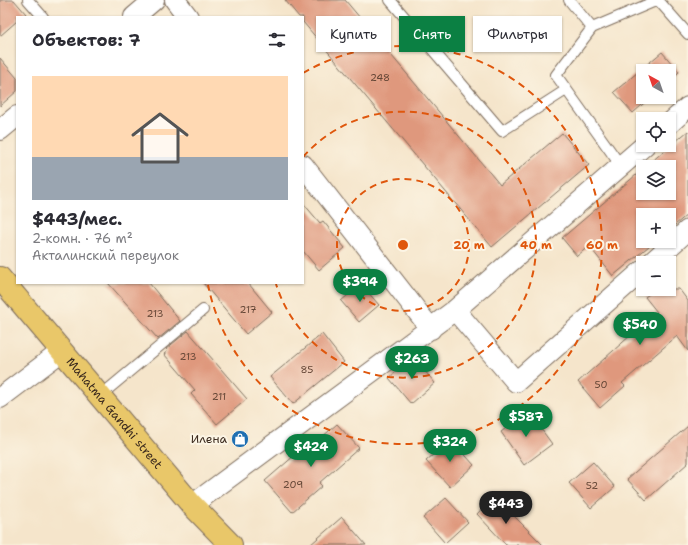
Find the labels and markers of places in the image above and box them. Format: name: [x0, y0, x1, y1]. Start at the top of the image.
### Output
centre of rings: [396, 238, 410, 252]
pin: $394: [336, 269, 384, 303]
pin: $540: [616, 312, 664, 346]
pin: $263: [388, 346, 436, 380]
pin: $587: [502, 404, 550, 438]
shop icon: Илена: [230, 429, 250, 449]
pin: $324: [426, 429, 474, 463]
place label: Илена: [191, 431, 228, 447]
pin: $424: [287, 434, 335, 468]
pin: $443: [482, 491, 530, 525]

